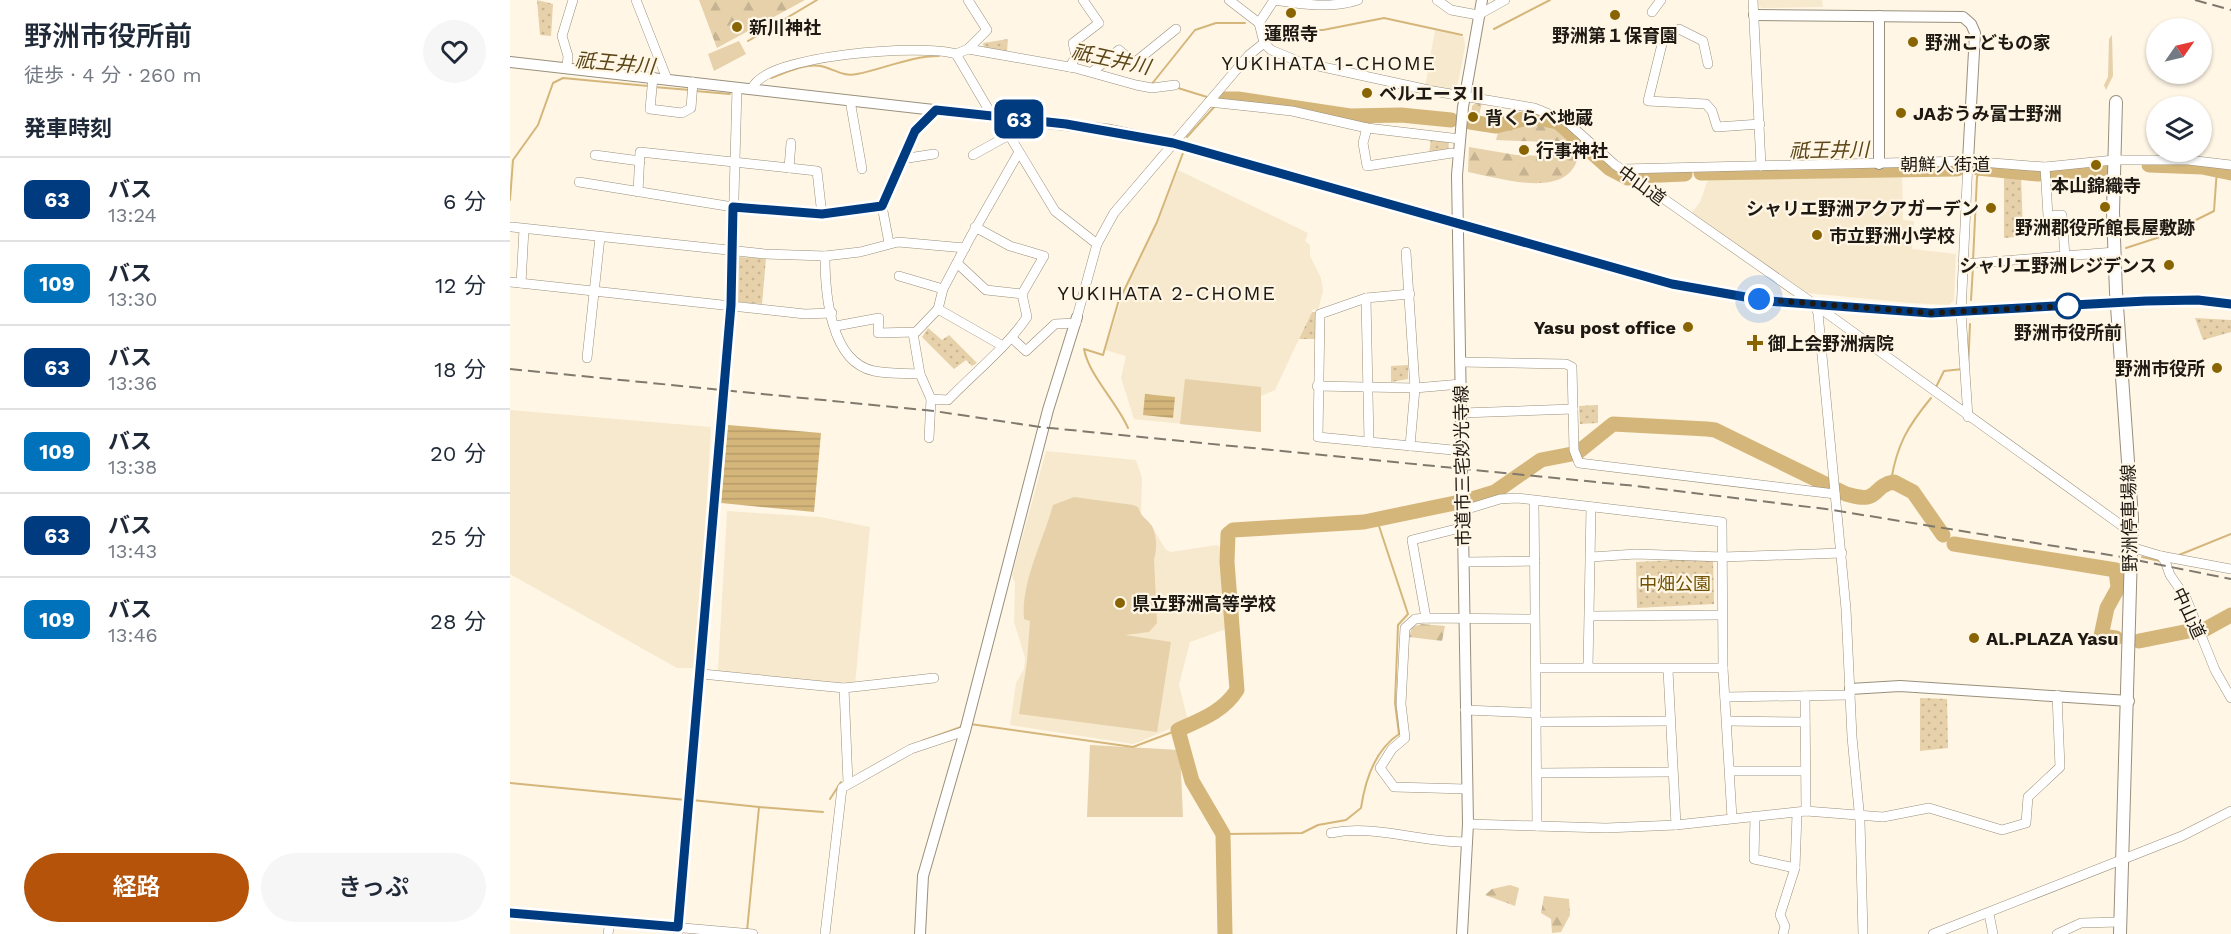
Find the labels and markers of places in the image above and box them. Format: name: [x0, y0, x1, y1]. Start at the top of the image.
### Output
marker: 蓮照寺: [1284, 6, 1298, 20]
marker: 野洲第１保育園: [1608, 8, 1622, 22]
place label: 新川神社: [749, 17, 821, 38]
marker: 新川神社: [730, 20, 744, 34]
place label: 蓮照寺: [1264, 23, 1318, 44]
place label: 野洲第１保育園: [1552, 25, 1678, 46]
place label: 野洲こどもの家: [1925, 32, 2051, 53]
marker: 野洲こどもの家: [1906, 35, 1920, 49]
place label: ベルエーヌⅡ: [1379, 83, 1487, 104]
marker: ベルエーヌⅡ: [1360, 86, 1374, 100]
place label: JAおうみ富士野洲: [1913, 103, 2062, 124]
marker: JAおうみ富士野洲: [1894, 106, 1908, 120]
place label: 背くらべ地蔵: [1485, 107, 1593, 128]
marker: 背くらべ地蔵: [1466, 110, 1480, 124]
place label: 行事神社: [1536, 140, 1608, 161]
marker: 行事神社: [1517, 143, 1531, 157]
marker: 本山錦織寺: [2089, 158, 2103, 172]
place label: 本山錦織寺: [2051, 175, 2141, 196]
place label: シャリエ野洲アクアガーデン: [1746, 198, 1979, 219]
marker: 野洲郡役所館長屋敷跡: [2098, 200, 2112, 214]
marker: シャリエ野洲アクアガーデン: [1984, 201, 1998, 215]
place label: 野洲郡役所館長屋敷跡: [2015, 217, 2195, 238]
place label: 市立野洲小学校: [1829, 225, 1955, 246]
marker: 市立野洲小学校: [1810, 228, 1824, 242]
place label: シャリエ野洲レジデンス: [1959, 255, 2157, 276]
marker: シャリエ野洲レジデンス: [2162, 258, 2176, 272]
marker: 野洲市役所前: [2055, 293, 2081, 319]
place label: Yasu post office: [1534, 317, 1676, 338]
marker: Yasu post office: [1681, 320, 1695, 334]
place label: 野洲市役所前: [2014, 322, 2122, 343]
place label: 御上会野洲病院: [1767, 333, 1894, 354]
marker: 御上会野洲病院: [1746, 334, 1764, 352]
place label: 野洲市役所: [2115, 358, 2205, 379]
marker: 野洲市役所: [2210, 361, 2224, 375]
place label: 県立野洲高等学校: [1132, 593, 1276, 614]
marker: 県立野洲高等学校: [1113, 596, 1127, 610]
place label: AL.PLAZA Yasu: [1986, 628, 2118, 649]
marker: AL.PLAZA Yasu: [1967, 631, 1981, 645]

